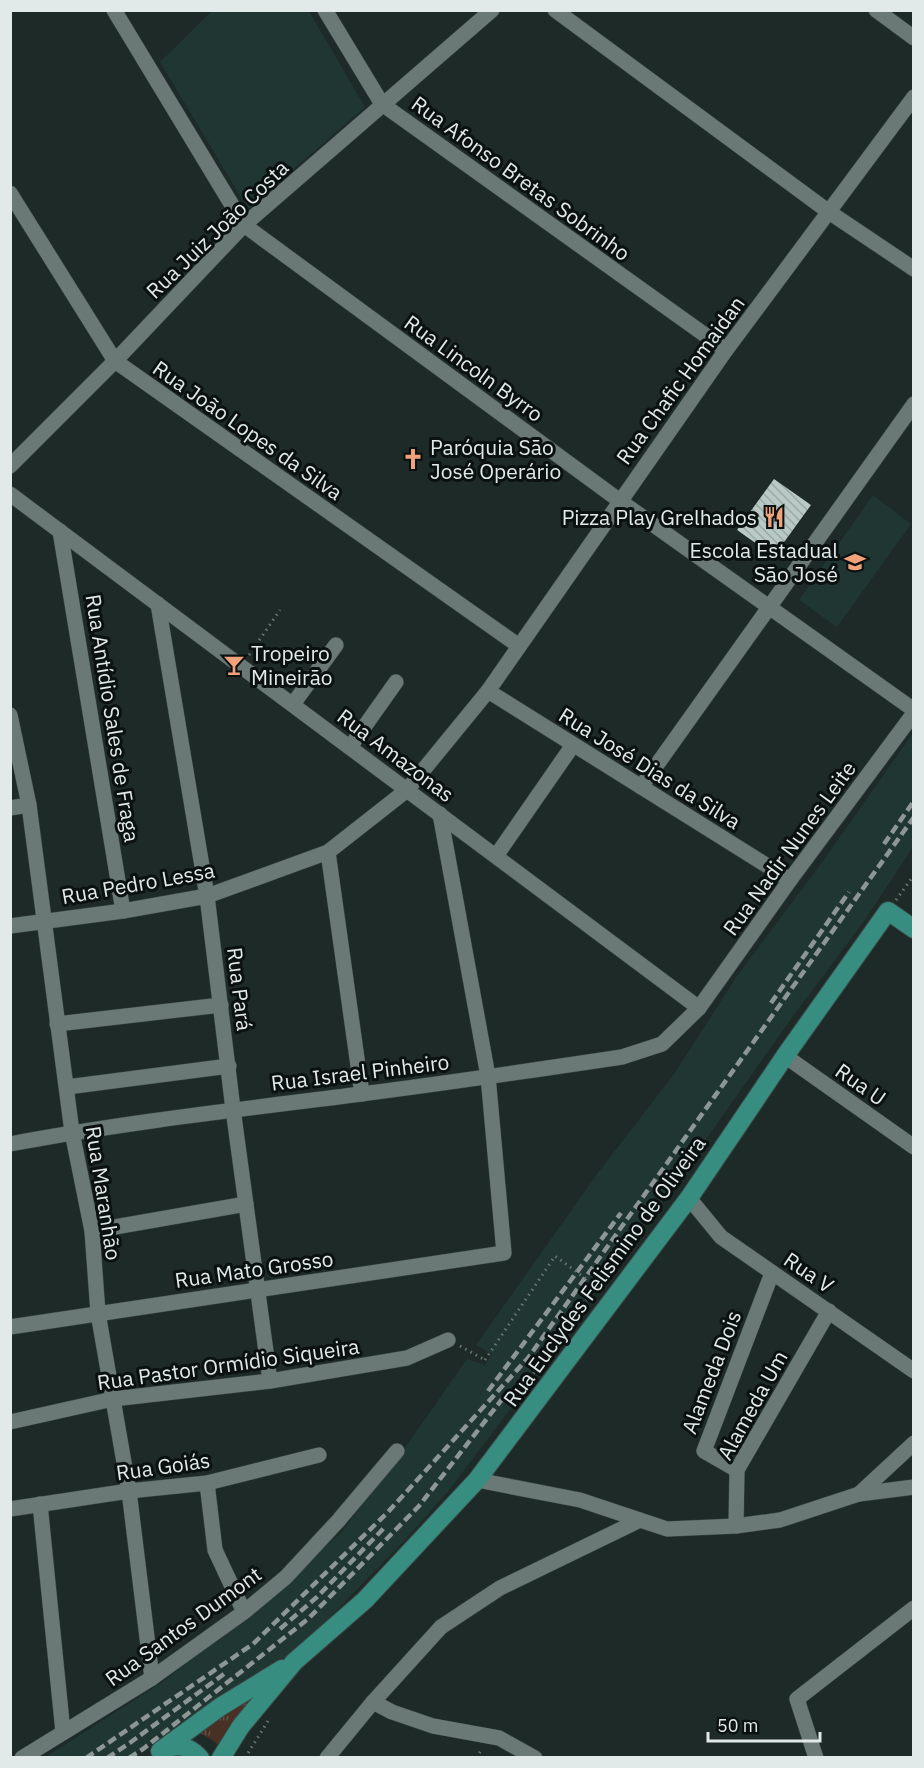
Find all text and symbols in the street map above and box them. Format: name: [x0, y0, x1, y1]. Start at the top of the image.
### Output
street label: Rua Afonso Bretas Sobrinho: [406, 89, 636, 267]
street label: Rua Juiz João Costa: [140, 154, 294, 304]
street label: Rua Chafic Homaidan: [609, 290, 751, 470]
street label: Rua Lincoln Byrro: [399, 308, 549, 428]
street label: Rua João Lopes da Silva: [148, 354, 348, 506]
place label: Paróquia São José Operário: [430, 433, 561, 485]
church icon: Paróquia São José Operário: [401, 447, 425, 471]
place label: Pizza Play Grelhados: [562, 503, 757, 531]
restaurant icon: Pizza Play Grelhados: [762, 505, 786, 529]
place label: Escola Estadual São José: [690, 536, 838, 588]
school or university icon: Escola Estadual São José: [843, 550, 867, 574]
street label: Rua Antídio Sales de Fraga: [80, 592, 146, 844]
place label: Tropeiro Mineirão: [251, 639, 333, 691]
bar icon: Tropeiro Mineirão: [222, 653, 246, 677]
street label: Rua José Dias da Silva: [554, 701, 746, 835]
street label: Rua Amazonas: [332, 702, 460, 808]
street label: Rua Nadir Nunes Leite: [716, 755, 862, 941]
street label: Rua Pedro Lessa: [59, 856, 217, 910]
street label: Rua Pará: [221, 946, 259, 1032]
street label: Rua Israel Pinheiro: [269, 1047, 451, 1097]
street label: Rua U: [830, 1057, 892, 1111]
street label: Rua Maranhão: [80, 1124, 128, 1262]
street label: Rua Euclydes Felismino de Oliveira: [496, 1130, 712, 1412]
street label: Rua Mato Grosso: [173, 1244, 335, 1294]
street label: Rua V: [779, 1245, 840, 1299]
street label: Alameda Dois: [675, 1306, 747, 1438]
street label: Rua Pastor Ormídio Siqueira: [95, 1332, 361, 1396]
street label: Alameda Um: [710, 1345, 794, 1465]
street label: Rua Goiás: [114, 1446, 212, 1486]
street label: Rua Santos Dumont: [99, 1560, 267, 1692]
scale bar: [708, 1705, 820, 1743]
text: 50 m: [717, 1714, 759, 1737]

